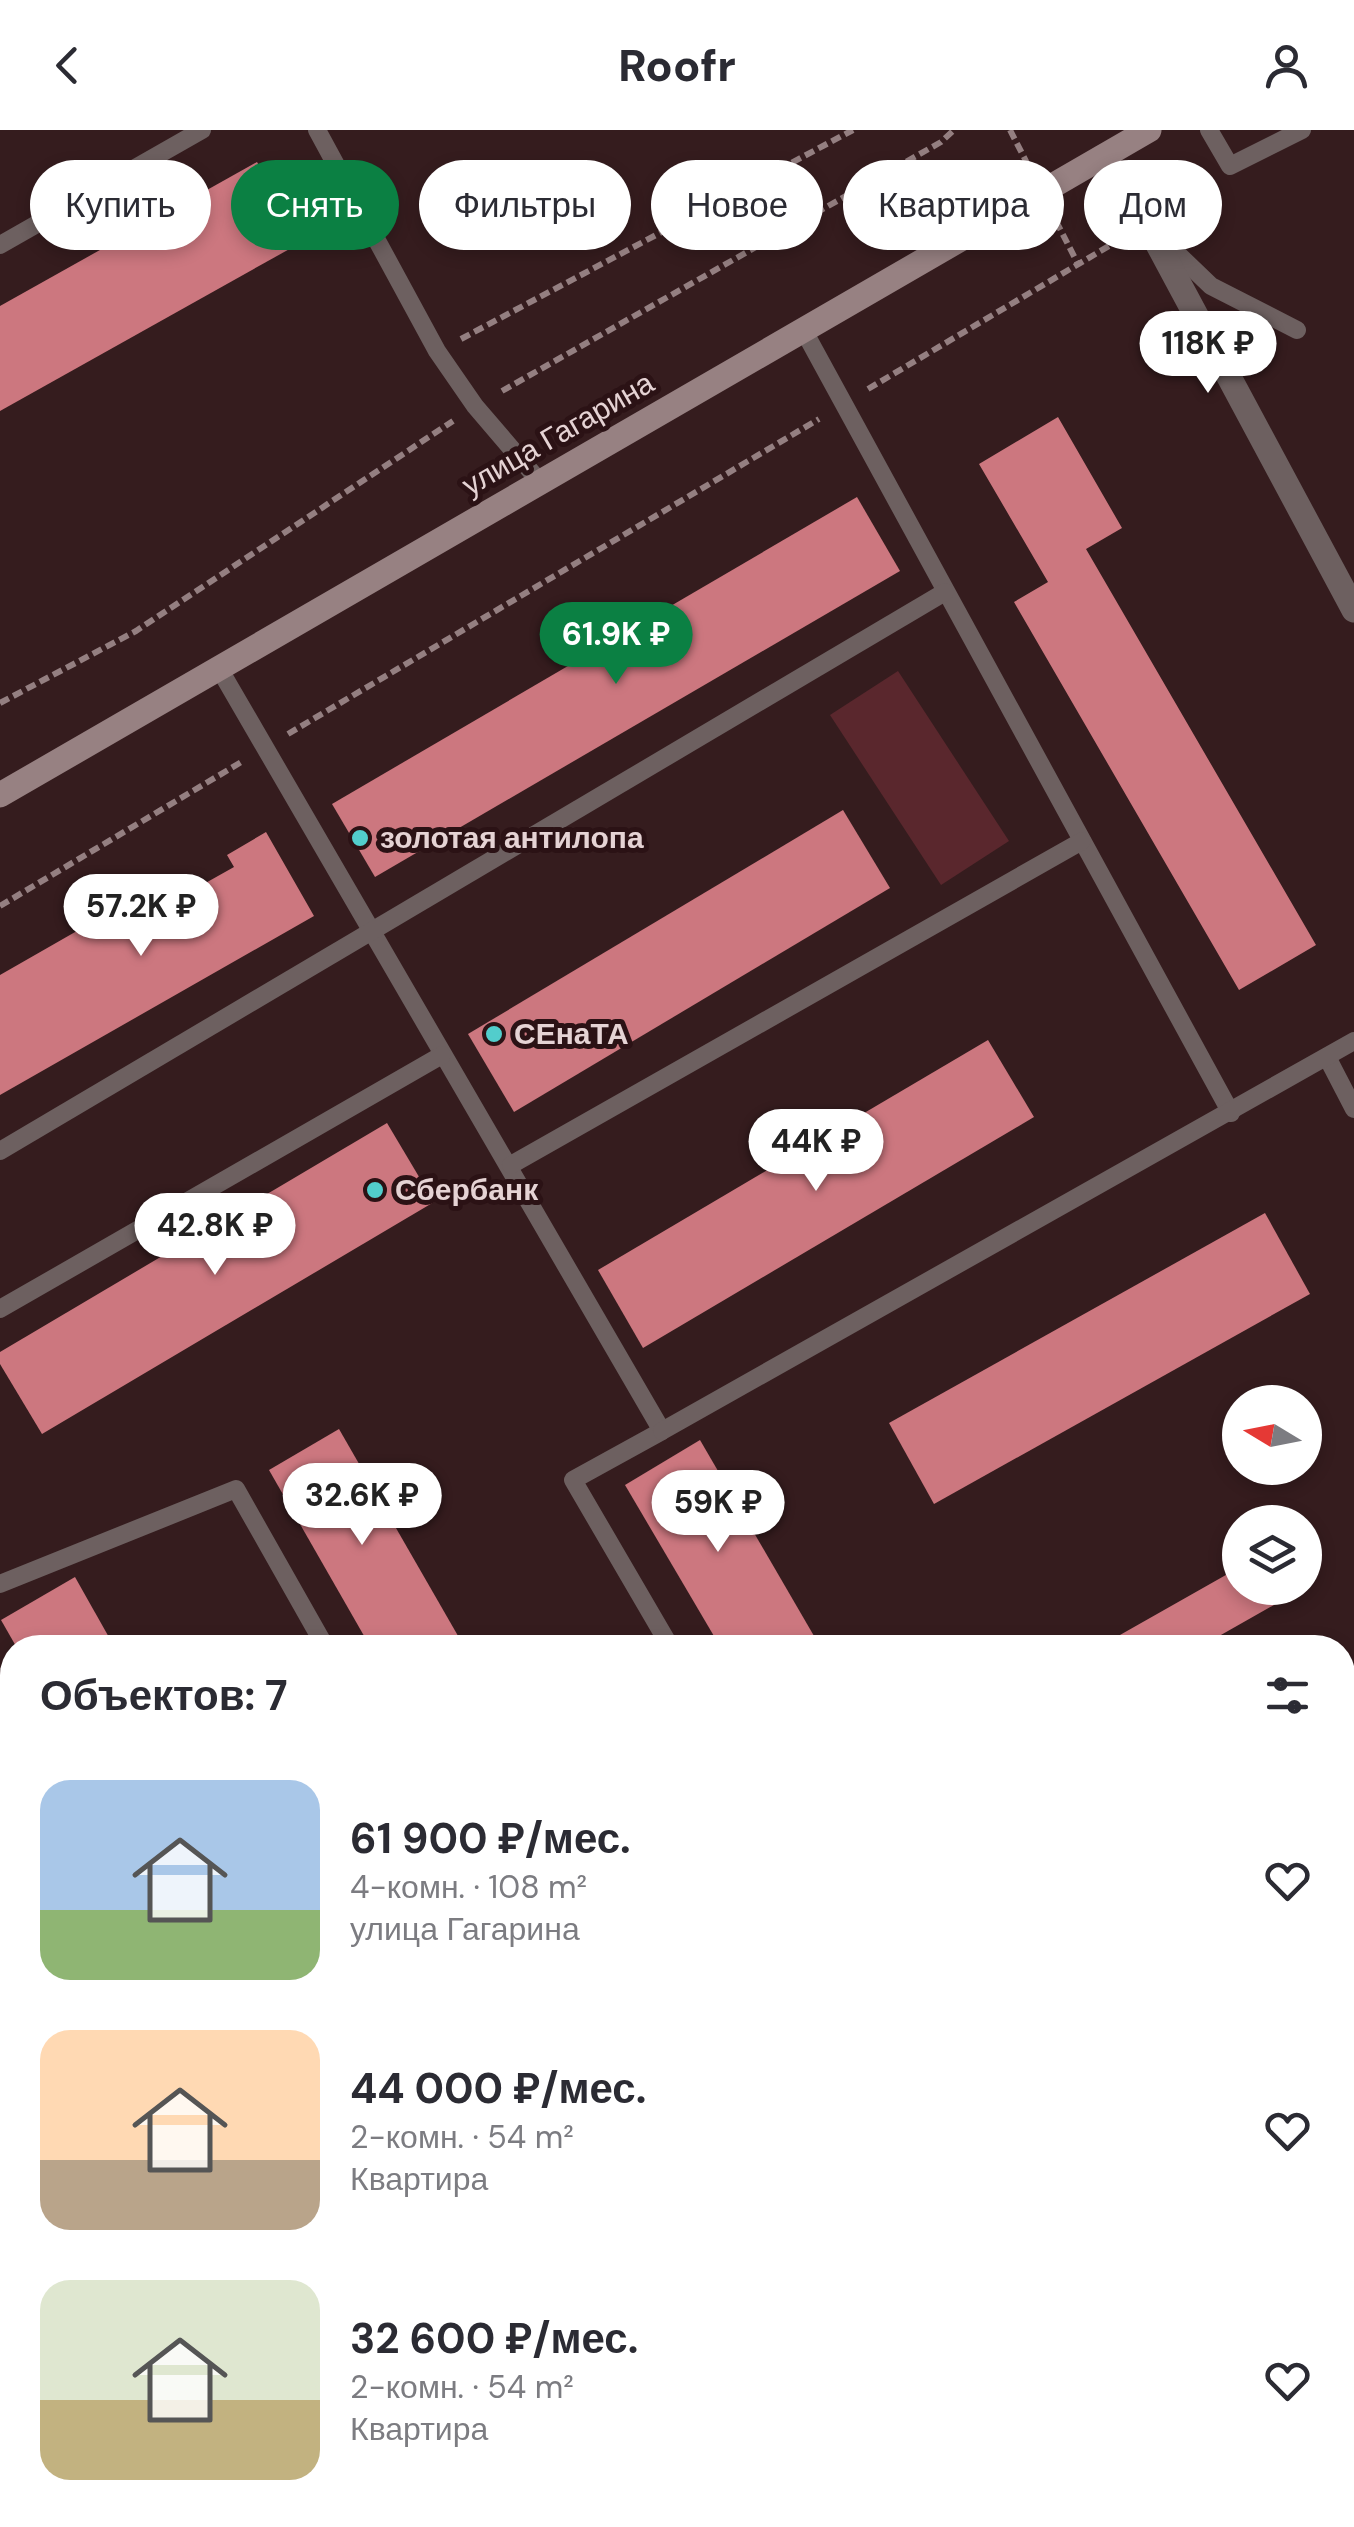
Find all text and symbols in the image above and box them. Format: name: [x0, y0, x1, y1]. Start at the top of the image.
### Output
text: Roofr: [618, 36, 736, 95]
icon: back: [40, 38, 95, 93]
icon: person: [1259, 38, 1314, 93]
chip: Купить: [30, 160, 211, 250]
chip: Снять: [231, 160, 399, 250]
chip: Фильтры: [419, 160, 631, 250]
chip: Новое: [651, 160, 823, 250]
chip: Квартира: [843, 160, 1064, 250]
chip: Дом: [1084, 160, 1222, 250]
pin: 118K ₽: [1127, 311, 1289, 396]
text: 118K ₽: [1162, 322, 1254, 364]
street label: улица Гагарина: [455, 363, 661, 504]
pin: 61.9K ₽: [524, 602, 708, 687]
text: 61.9K ₽: [562, 613, 670, 655]
place label: золотая антилопа: [380, 818, 644, 857]
marker: золотая антилопа: [349, 827, 371, 849]
pin: 57.2K ₽: [49, 874, 233, 959]
text: 57.2K ₽: [86, 885, 196, 927]
place label: СЕнаТА: [514, 1014, 629, 1053]
marker: СЕнаТА: [483, 1023, 505, 1045]
pin: 44K ₽: [746, 1109, 886, 1194]
text: 44K ₽: [771, 1120, 861, 1162]
place label: Сбербанк: [395, 1170, 539, 1209]
marker: Сбербанк: [364, 1179, 386, 1201]
pin: 42.8K ₽: [123, 1193, 307, 1278]
text: 42.8K ₽: [157, 1204, 273, 1246]
north arrow: [1222, 1385, 1322, 1485]
map controls: [1222, 1385, 1322, 1605]
pin: 32.6K ₽: [270, 1463, 454, 1548]
pin: 59K ₽: [648, 1470, 788, 1555]
text: 32.6K ₽: [305, 1474, 419, 1516]
text: 59K ₽: [674, 1481, 762, 1523]
button: layers: [1222, 1505, 1322, 1605]
text: Объектов: 7: [40, 1668, 288, 1723]
icon: filters: [1260, 1668, 1315, 1723]
text: 61 900 ₽/мес.: [350, 1811, 631, 1866]
icon: home: [120, 1820, 240, 1940]
icon: heart: [1260, 1853, 1315, 1908]
text: 4-комн. · 108 m²: [350, 1866, 587, 1908]
text: улица Гагарина: [350, 1908, 580, 1950]
text: 44 000 ₽/мес.: [350, 2061, 646, 2116]
icon: home: [120, 2070, 240, 2190]
icon: heart: [1260, 2103, 1315, 2158]
text: 2-комн. · 54 m²: [350, 2116, 574, 2158]
text: Квартира: [350, 2158, 488, 2200]
text: 32 600 ₽/мес.: [350, 2311, 638, 2366]
icon: home: [120, 2320, 240, 2440]
icon: heart: [1260, 2353, 1315, 2408]
text: 2-комн. · 54 m²: [350, 2366, 574, 2408]
text: Квартира: [350, 2408, 488, 2450]

